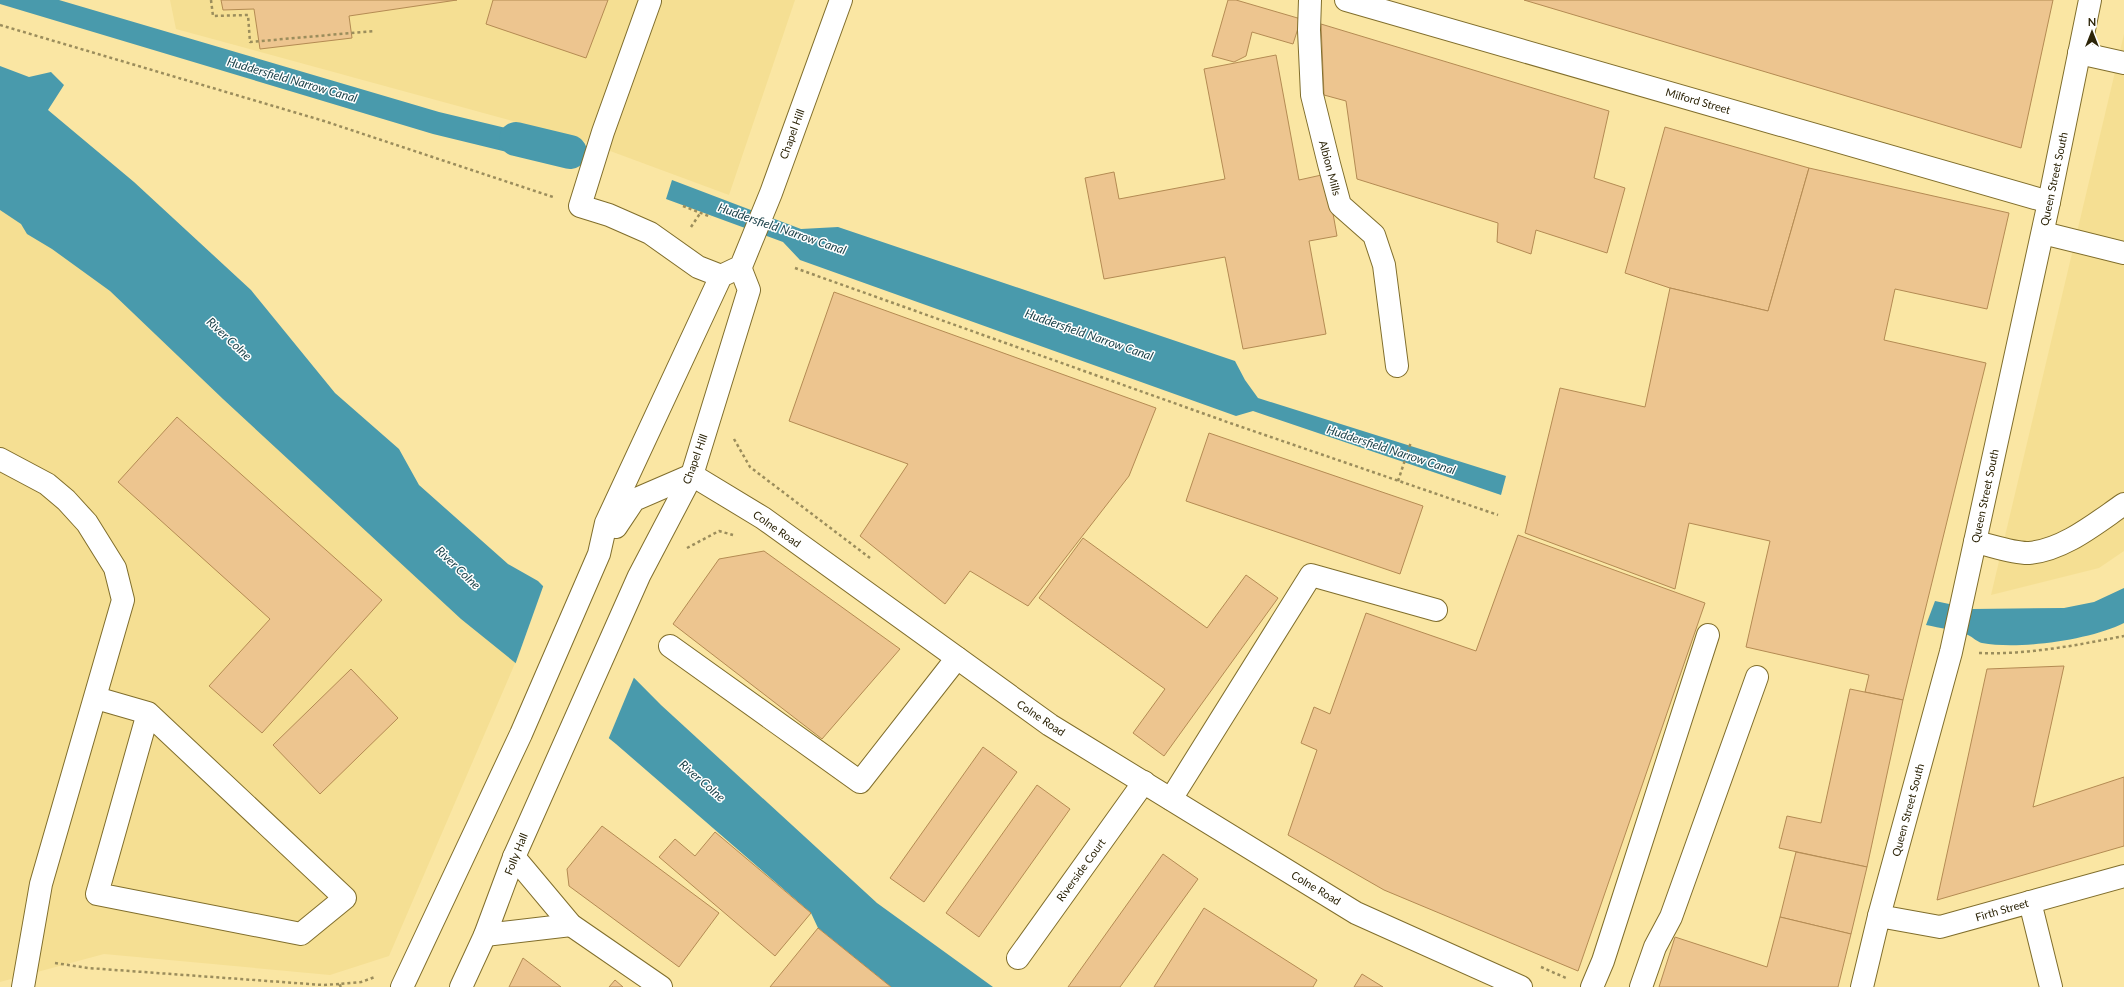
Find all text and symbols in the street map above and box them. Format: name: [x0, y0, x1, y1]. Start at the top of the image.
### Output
north arrow: [2072, 12, 2112, 52]
text: N: [2088, 15, 2096, 28]
water label: Huddersfield Narrow Canal: [225, 54, 359, 105]
street label: Milford Street: [1664, 85, 1732, 116]
street label: Chapel Hill: [776, 107, 807, 161]
street label: Queen Street South: [2037, 131, 2070, 227]
street label: Albion Mills: [1317, 139, 1344, 197]
water label: Huddersfield Narrow Canal: [716, 200, 849, 258]
water label: Huddersfield Narrow Canal: [1023, 306, 1156, 364]
water label: River Colne: [204, 314, 255, 363]
water label: Huddersfield Narrow Canal: [1325, 422, 1458, 478]
street label: Chapel Hill: [679, 432, 710, 486]
street label: Queen Street South: [1968, 448, 2001, 544]
street label: Colne Road: [751, 507, 804, 550]
water label: River Colne: [433, 543, 484, 593]
street label: Colne Road: [1015, 697, 1068, 738]
water label: River Colne: [676, 757, 729, 805]
street label: Queen Street South: [1889, 762, 1926, 858]
street label: Folly Hall: [501, 831, 530, 877]
street label: Riverside Court: [1053, 836, 1108, 904]
street label: Colne Road: [1289, 868, 1343, 907]
street label: Firth Street: [1974, 896, 2030, 923]

